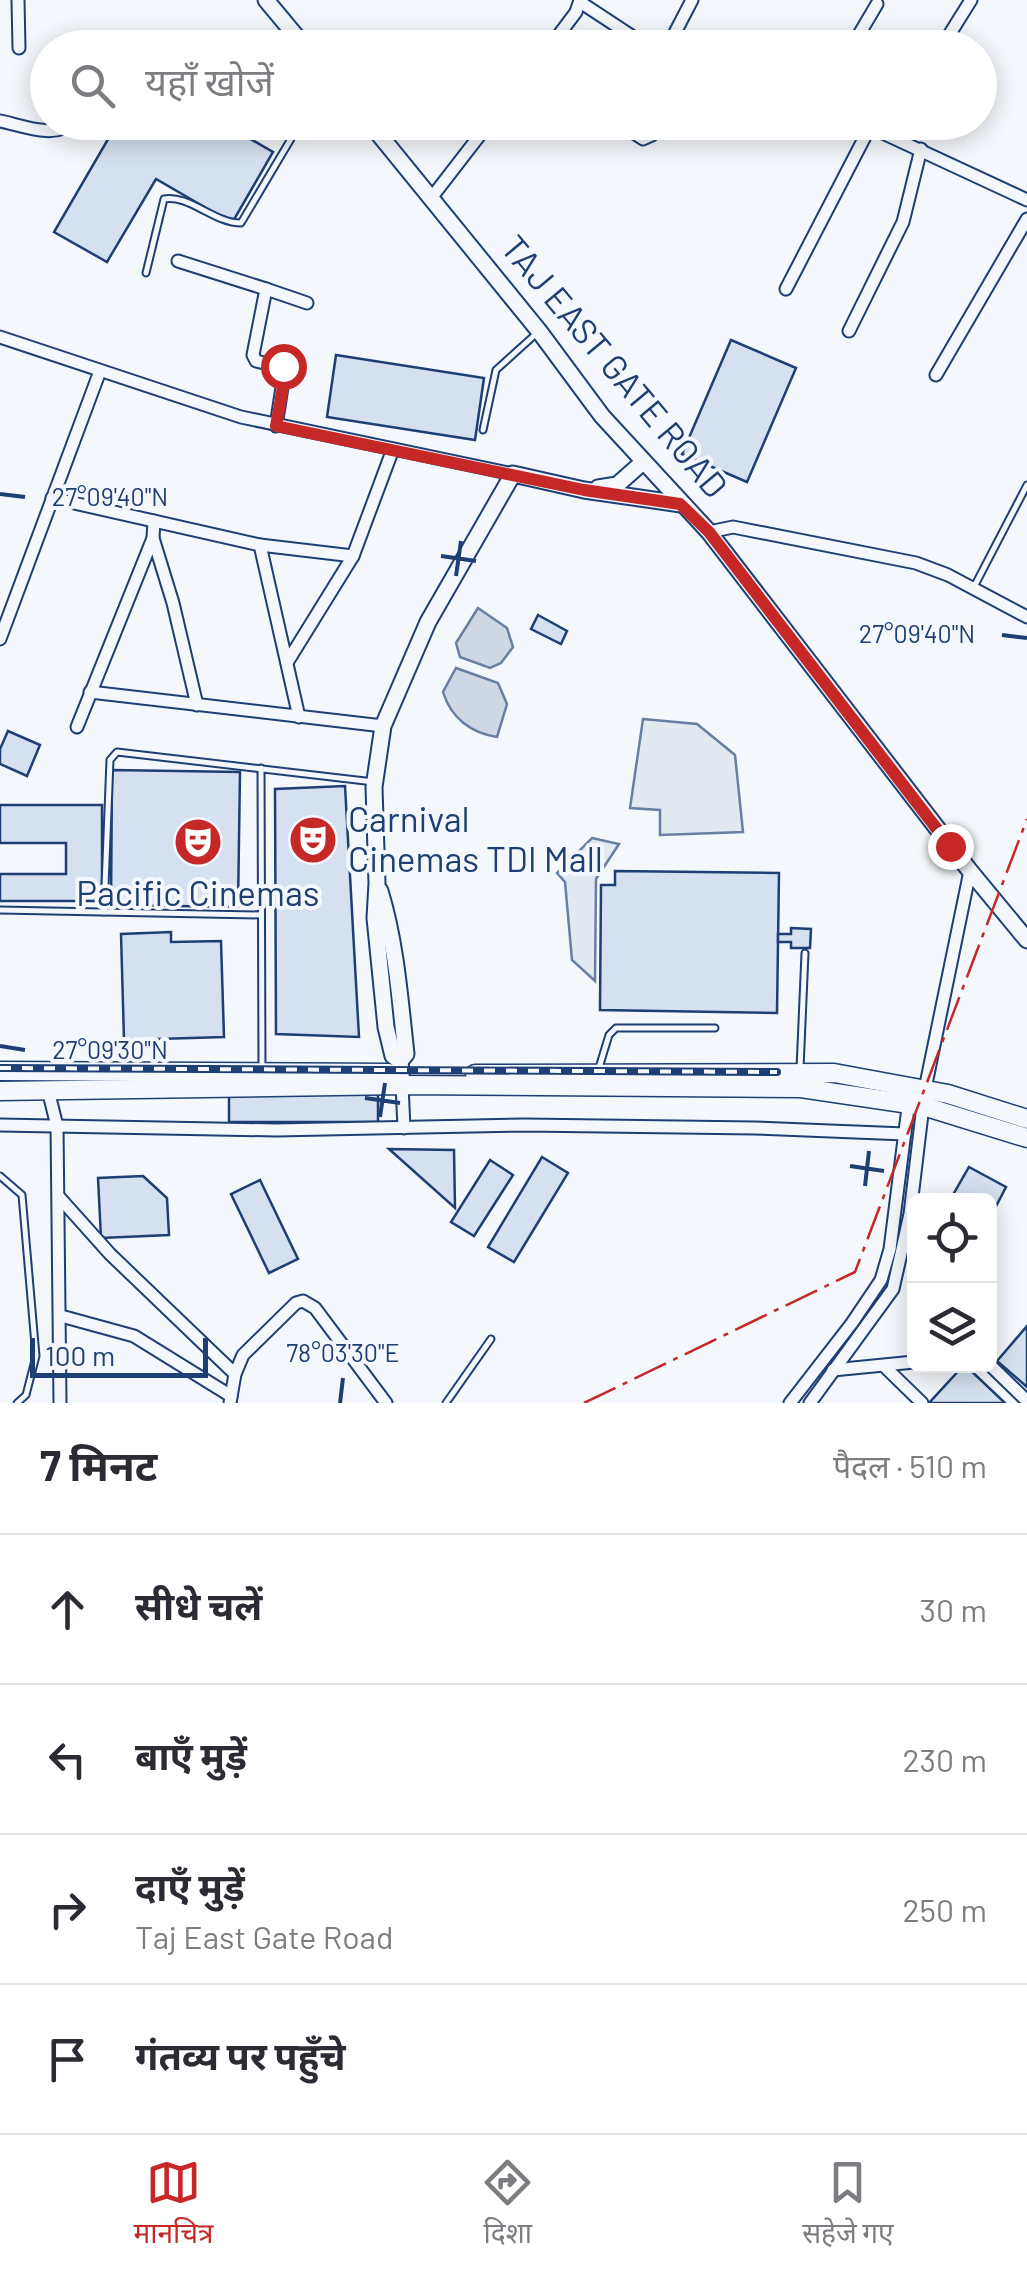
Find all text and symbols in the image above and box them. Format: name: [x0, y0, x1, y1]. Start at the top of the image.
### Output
search box: [30, 30, 997, 140]
icon: search: [65, 58, 120, 113]
text: यहाँ खोजें: [145, 58, 274, 104]
street label: TAJ EAST GATE ROAD: [494, 226, 737, 505]
route start: [261, 344, 307, 390]
text: 27°09'40"N: [52, 481, 168, 511]
text: 27°09'40"N: [859, 618, 975, 648]
place label: Carnival Cinemas TDI Mall: [348, 797, 603, 879]
theatre icon: Carnival Cinemas TDI Mall: [287, 814, 339, 866]
theatre icon: Pacific Cinemas: [172, 816, 224, 868]
route end: [928, 824, 974, 870]
place label: Pacific Cinemas: [76, 871, 320, 913]
text: 27°09'30"N: [52, 1034, 168, 1064]
map controls: [907, 1193, 997, 1373]
button: locate: [907, 1193, 997, 1283]
button: layers: [907, 1283, 997, 1373]
scale bar: [30, 1333, 208, 1378]
text: 78°03'30"E: [286, 1337, 400, 1367]
text: 100 m: [45, 1338, 115, 1372]
text: 7 मिनट: [40, 1439, 157, 1489]
text: पैदल · 510 m: [833, 1446, 987, 1484]
icon: ahead: [40, 1582, 95, 1637]
text: सीधे चलें: [135, 1582, 262, 1628]
text: 30 m: [920, 1590, 987, 1628]
icon: left: [40, 1732, 95, 1787]
text: बाएँ मुड़ें: [135, 1732, 247, 1778]
text: 230 m: [903, 1740, 987, 1778]
text: दाएँ मुड़ें: [135, 1863, 245, 1909]
icon: right: [40, 1882, 95, 1937]
text: 250 m: [902, 1890, 987, 1928]
text: Taj East Gate Road: [135, 1917, 393, 1955]
icon: arrive: [40, 2032, 95, 2087]
text: गंतव्य पर पहुँचे: [135, 2032, 346, 2078]
tab: मानचित्र: [133, 2155, 213, 2254]
tab: दिशा: [480, 2155, 535, 2254]
tab: सहेजे गए: [802, 2155, 894, 2254]

